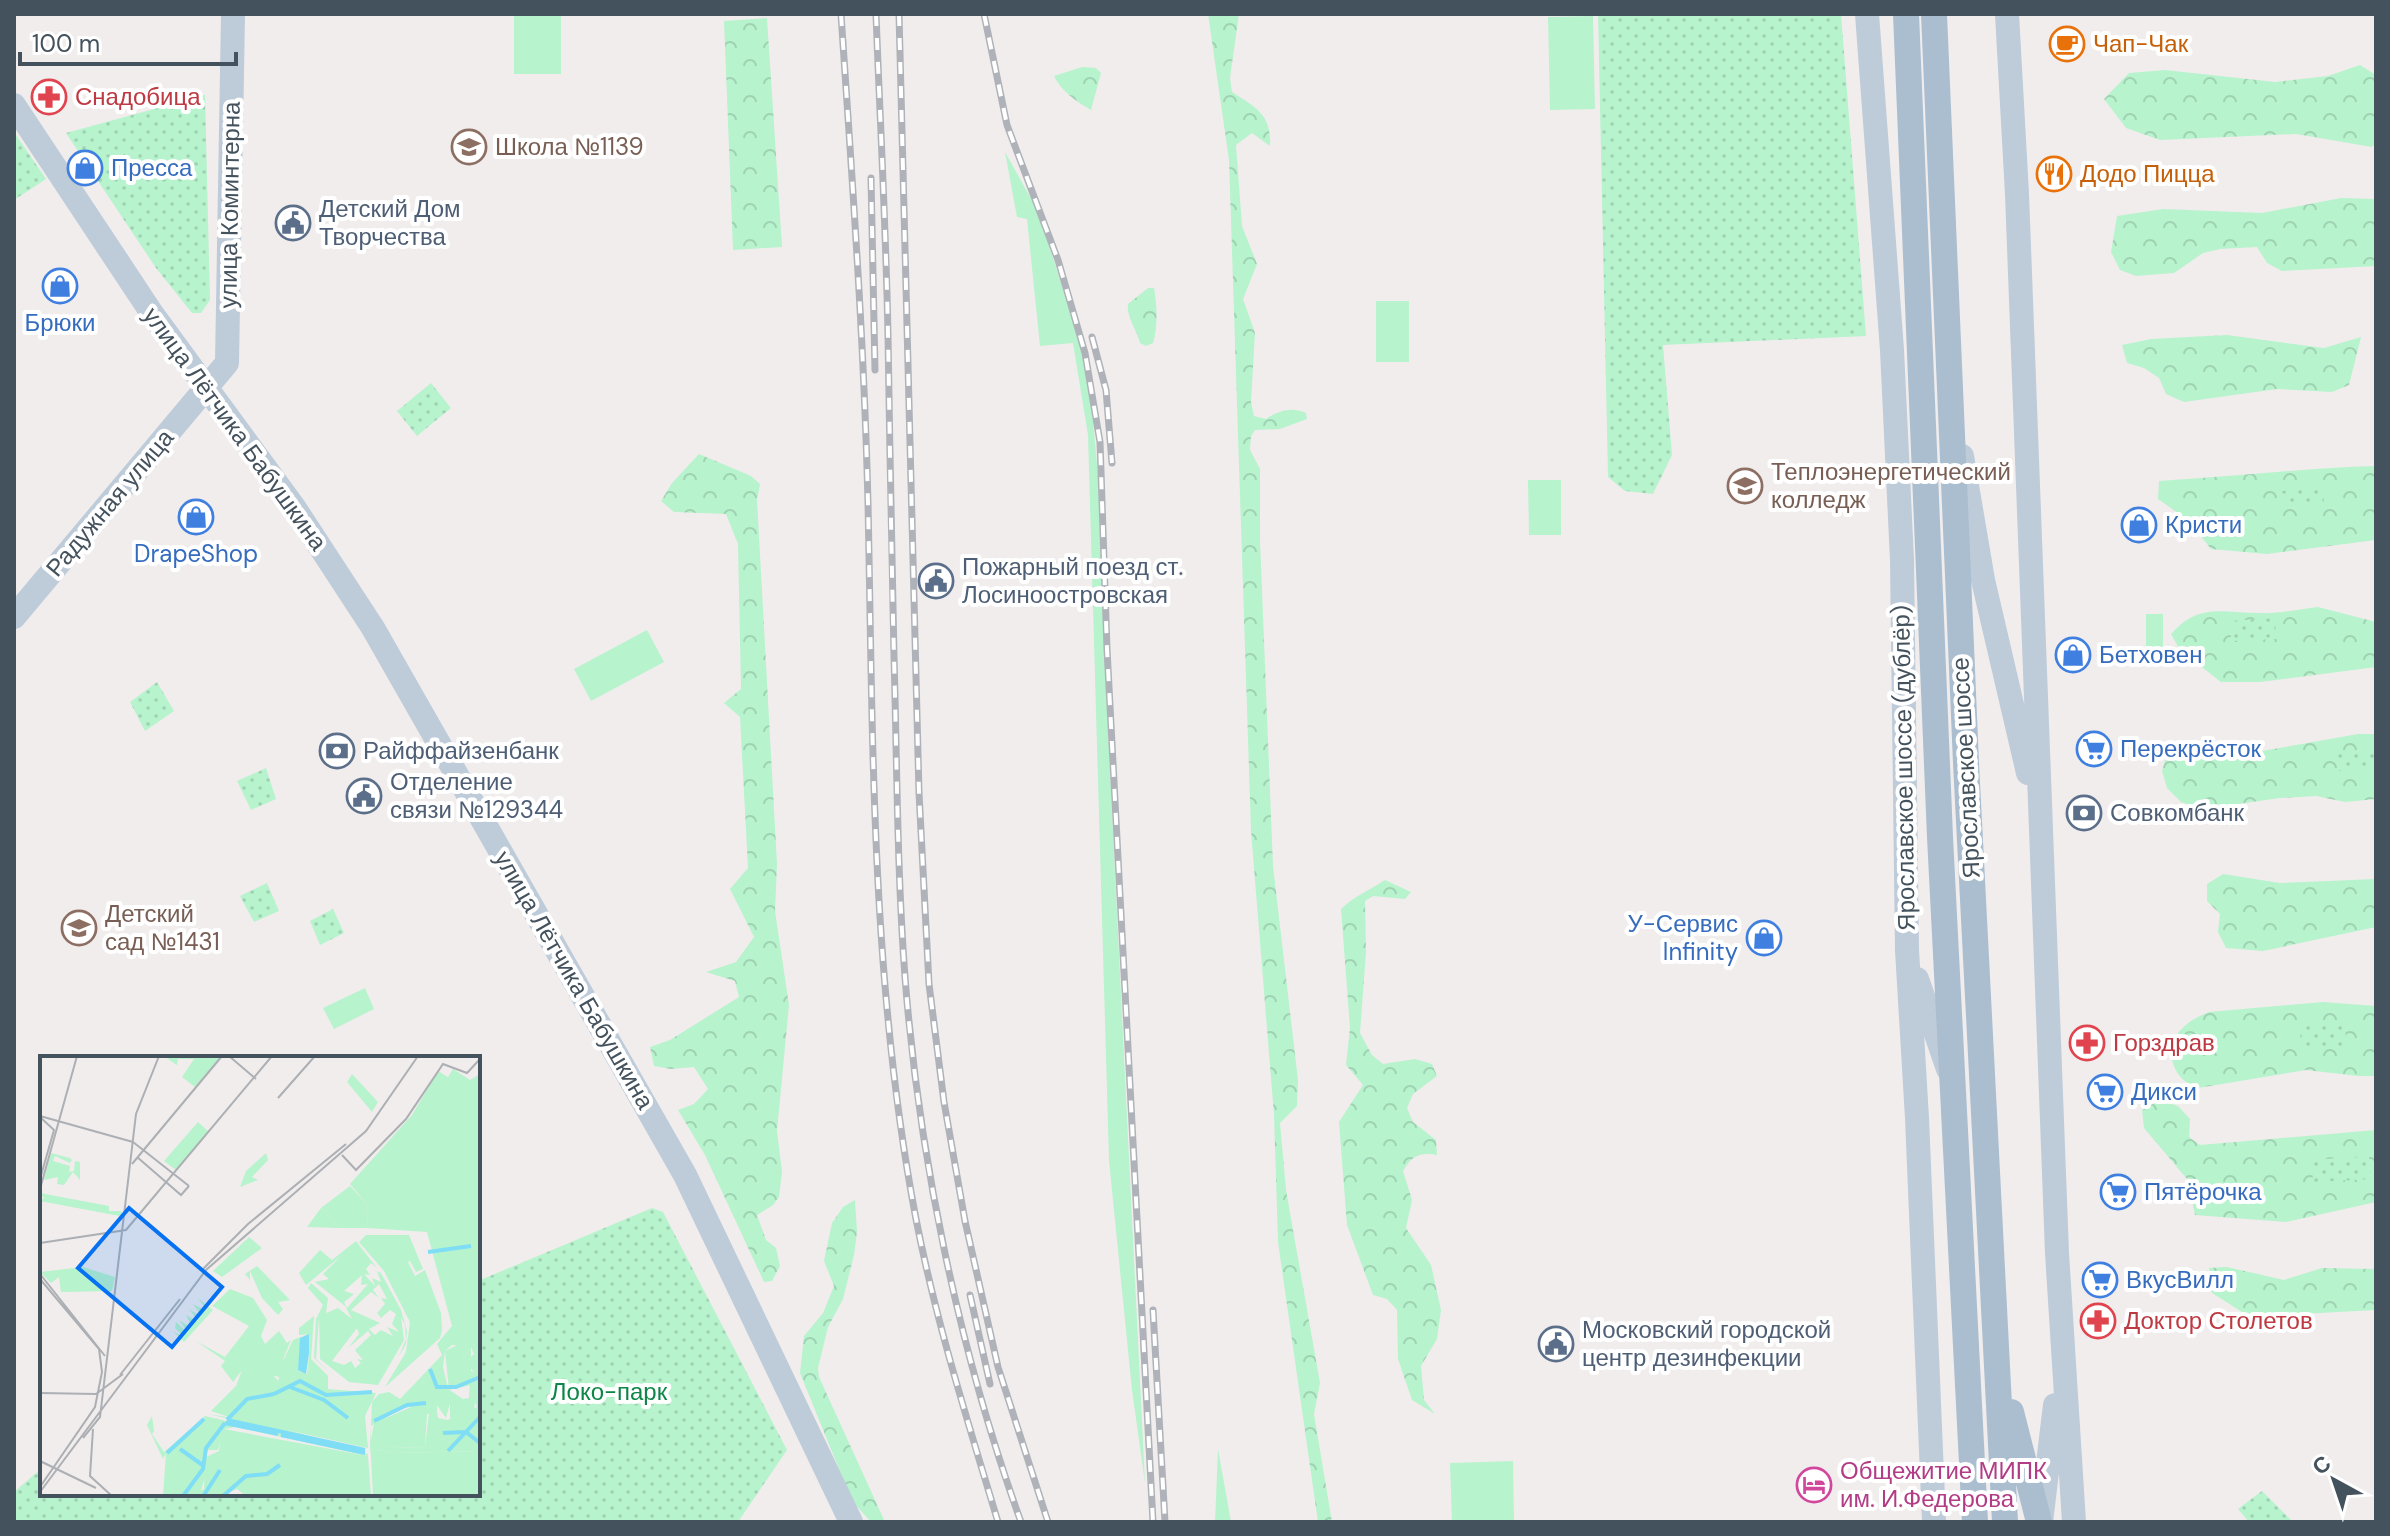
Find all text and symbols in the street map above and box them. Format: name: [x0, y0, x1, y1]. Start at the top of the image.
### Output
scale bar: [20, 16, 236, 66]
cafe icon: Чап-Чак: [2048, 25, 2086, 63]
text: 100 m: [32, 28, 100, 59]
place label: Чап-Чак: [2093, 28, 2189, 59]
pharmacy icon: Снадобица: [30, 78, 68, 116]
place label: Снадобица: [75, 81, 201, 112]
street label: улица Коминтерна: [212, 101, 247, 309]
school or university icon: Школа №1139: [450, 128, 488, 166]
place label: Школа №1139: [495, 131, 644, 162]
shop icon: Пресса: [66, 149, 104, 187]
place label: Пресса: [111, 152, 193, 183]
restaurant icon: Додо Пицца: [2035, 155, 2073, 193]
place label: Додо Пицца: [2080, 158, 2215, 189]
place label: Детский Дом Творчества: [319, 193, 461, 252]
public building icon: Детский Дом Творчества: [274, 204, 312, 242]
shop icon: Брюки: [41, 267, 79, 305]
street label: улица Лётчика Бабушкина: [137, 301, 334, 557]
place label: Брюки: [24, 307, 96, 338]
street label: Радужная улица: [39, 422, 181, 583]
place label: Теплоэнергетический колледж: [1771, 456, 2011, 515]
school or university icon: Теплоэнергетический колледж: [1726, 467, 1764, 505]
shop icon: DrapeShop: [177, 498, 215, 536]
shop icon: Кристи: [2120, 506, 2158, 544]
place label: Кристи: [2165, 509, 2242, 540]
place label: DrapeShop: [134, 538, 258, 569]
place label: Пожарный поезд ст. Лосиноостровская: [962, 551, 1183, 610]
public building icon: Пожарный поезд ст. Лосиноостровская: [917, 562, 955, 600]
street label: Ярославское шоссе (дублёр): [1885, 605, 1922, 931]
shop icon: Бетховен: [2054, 636, 2092, 674]
place label: Бетховен: [2099, 639, 2202, 670]
street label: Ярославское шоссе: [1944, 657, 1987, 880]
supermarket icon: Перекрёсток: [2075, 730, 2113, 768]
bank icon: Райффайзенбанк: [318, 732, 356, 770]
place label: Перекрёсток: [2120, 733, 2262, 764]
place label: Райффайзенбанк: [363, 735, 559, 766]
place label: Отделение связи №129344: [390, 766, 563, 825]
public building icon: Отделение связи №129344: [345, 777, 383, 815]
bank icon: Совкомбанк: [2065, 794, 2103, 832]
place label: Совкомбанк: [2110, 797, 2245, 828]
street label: улица Лётчика Бабушкина: [488, 845, 661, 1115]
place label: Детский сад №1431: [105, 898, 220, 957]
place label: У-Сервис Infinity: [1628, 908, 1738, 967]
school or university icon: Детский сад №1431: [60, 909, 98, 947]
shop icon: У-Сервис Infinity: [1745, 919, 1783, 957]
pharmacy icon: Горздрав: [2068, 1024, 2106, 1062]
place label: Горздрав: [2113, 1027, 2215, 1058]
inset map: [40, 1056, 480, 1496]
supermarket icon: Дикси: [2086, 1073, 2124, 1111]
place label: Дикси: [2131, 1076, 2197, 1107]
supermarket icon: Пятёрочка: [2099, 1173, 2137, 1211]
place label: Пятёрочка: [2144, 1176, 2262, 1207]
supermarket icon: ВкусВилл: [2081, 1261, 2119, 1299]
place label: ВкусВилл: [2126, 1264, 2234, 1295]
pharmacy icon: Доктор Столетов: [2079, 1302, 2117, 1340]
place label: Доктор Столетов: [2124, 1305, 2313, 1336]
place label: Московский городской центр дезинфекции: [1582, 1314, 1831, 1373]
public building icon: Московский городской центр дезинфекции: [1537, 1325, 1575, 1363]
park label: Локо-парк: [551, 1376, 668, 1407]
north arrow: [2294, 1440, 2374, 1520]
text: С: [2306, 1449, 2337, 1481]
place label: Общежитие МИПК им. И.Федерова: [1840, 1455, 2047, 1514]
hotel icon: Общежитие МИПК им. И.Федерова: [1795, 1466, 1833, 1504]

